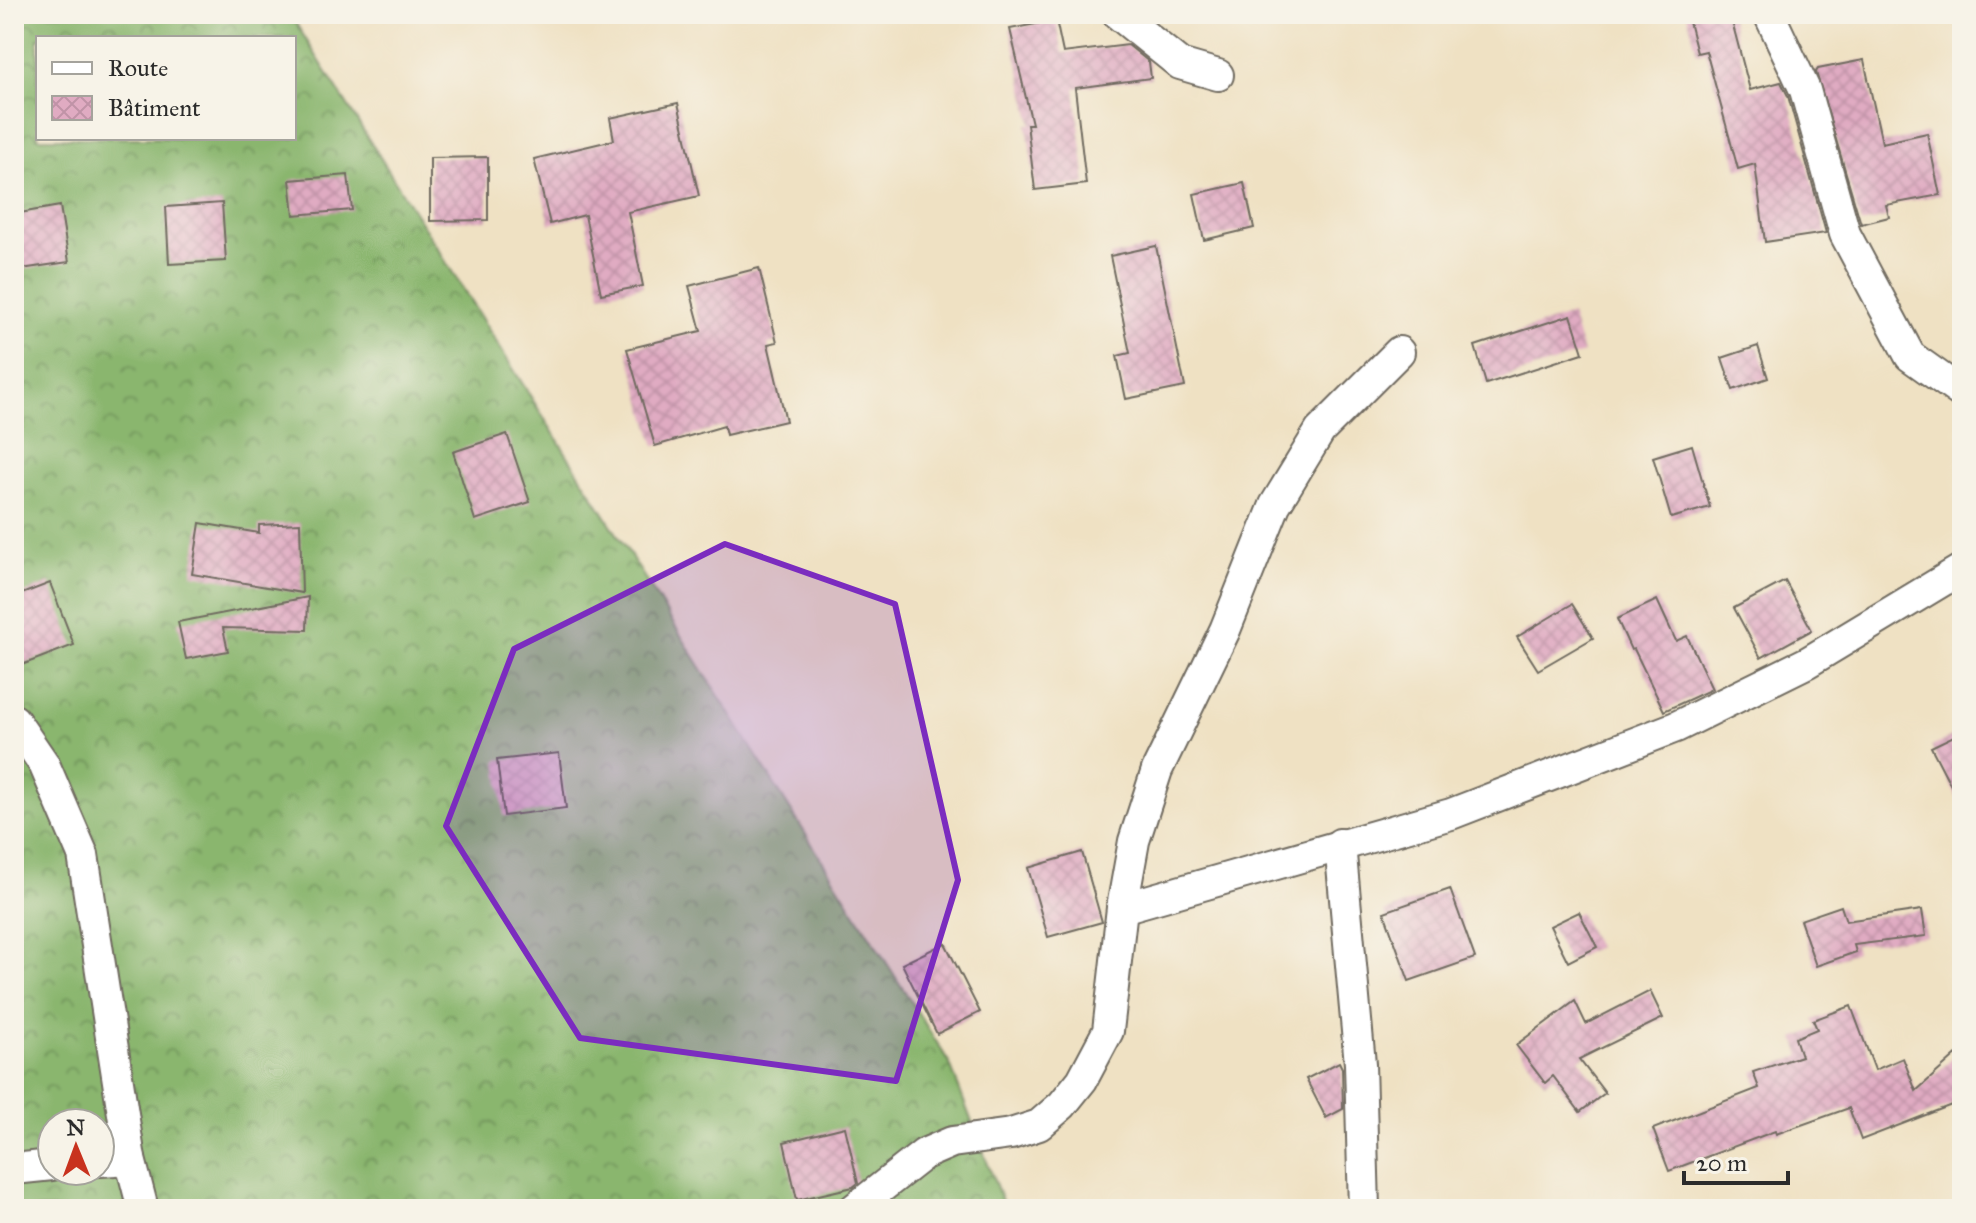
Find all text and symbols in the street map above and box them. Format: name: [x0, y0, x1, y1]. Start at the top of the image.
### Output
legend: [36, 36, 296, 140]
text: Route: [108, 53, 168, 83]
text: Bâtiment: [108, 93, 201, 123]
north arrow: [36, 1107, 116, 1187]
text: N: [66, 1114, 86, 1141]
scale bar: [1684, 1135, 1788, 1185]
text: 20 m: [1696, 1148, 1747, 1178]

